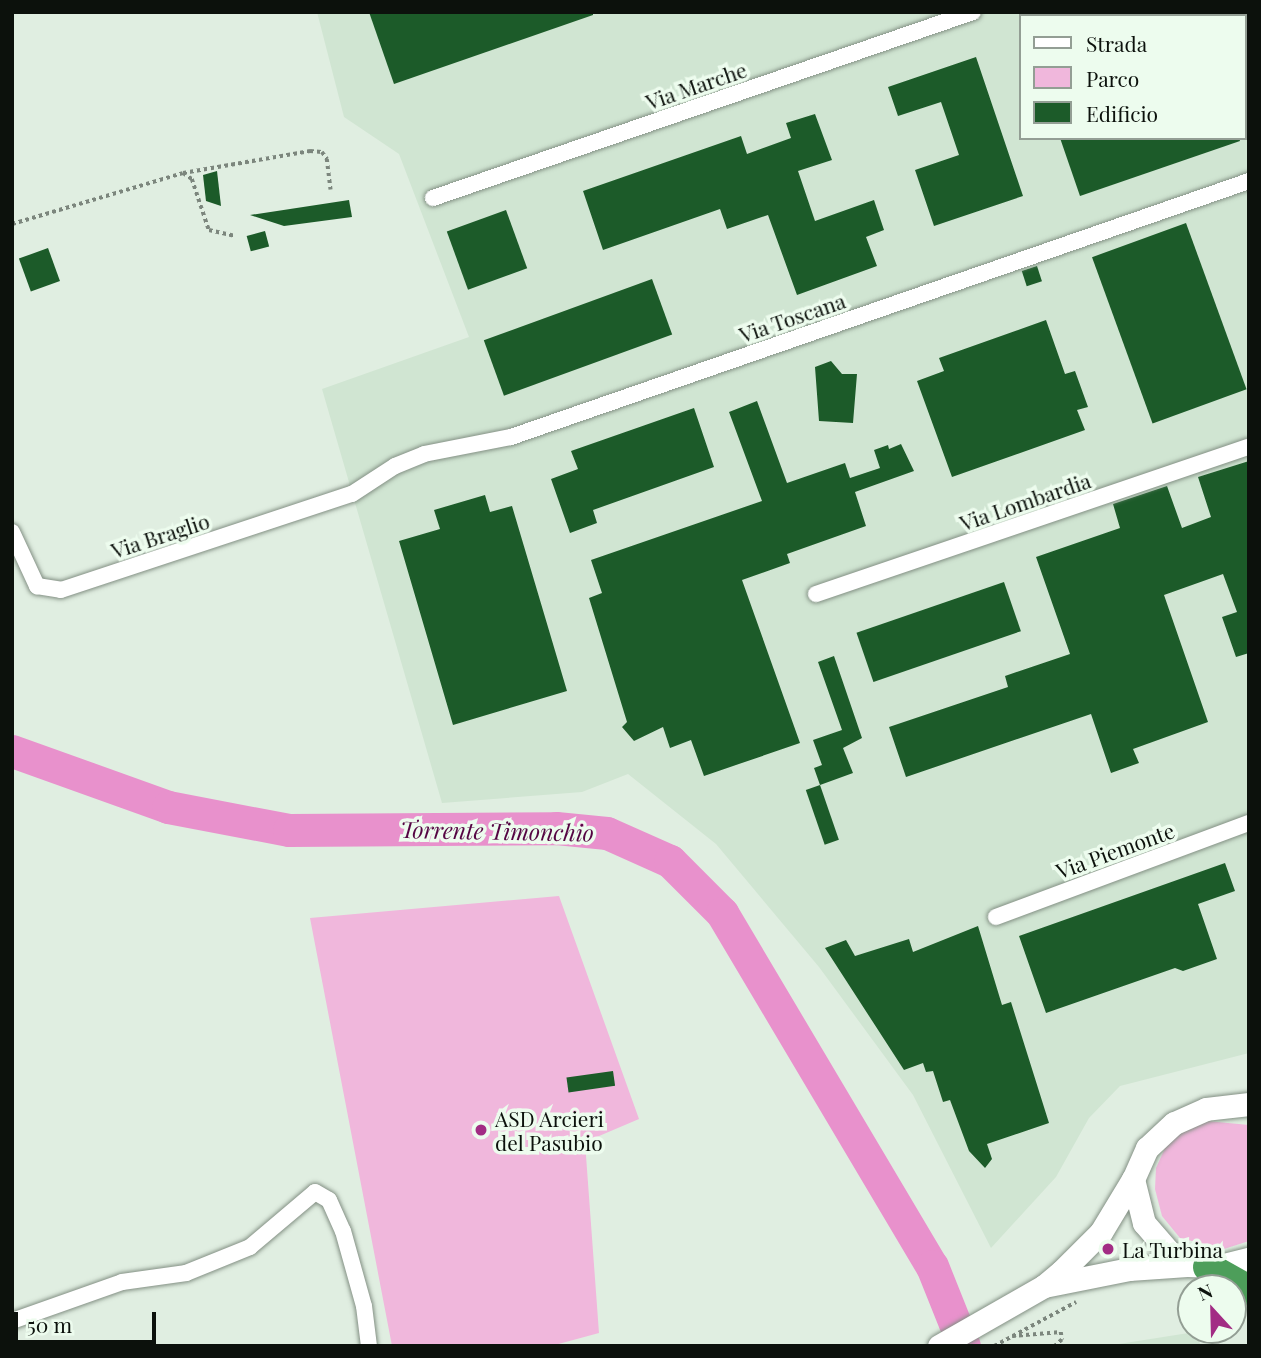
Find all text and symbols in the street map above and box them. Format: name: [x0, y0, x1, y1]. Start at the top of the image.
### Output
legend: [1020, 14, 1247, 140]
text: Strada: [1086, 29, 1147, 57]
street label: Via Marche: [642, 56, 750, 114]
text: Parco: [1086, 64, 1139, 92]
text: Edificio: [1086, 99, 1158, 127]
street label: Via Toscana: [735, 287, 849, 347]
street label: Via Lombardia: [956, 467, 1094, 535]
street label: Via Braglio: [108, 507, 212, 563]
water label: Torrente Timonchio: [400, 816, 594, 846]
street label: Via Piemonte: [1052, 817, 1178, 883]
place label: ASD Arcieri del Pasubio: [495, 1105, 605, 1155]
marker: ASD Arcieri del Pasubio: [473, 1122, 489, 1138]
place label: La Turbina: [1122, 1236, 1224, 1262]
marker: La Turbina: [1100, 1241, 1116, 1257]
north arrow: [1177, 1274, 1247, 1344]
text: N: [1194, 1277, 1216, 1306]
scale bar: [18, 1298, 159, 1342]
text: 50 m: [27, 1310, 72, 1338]

